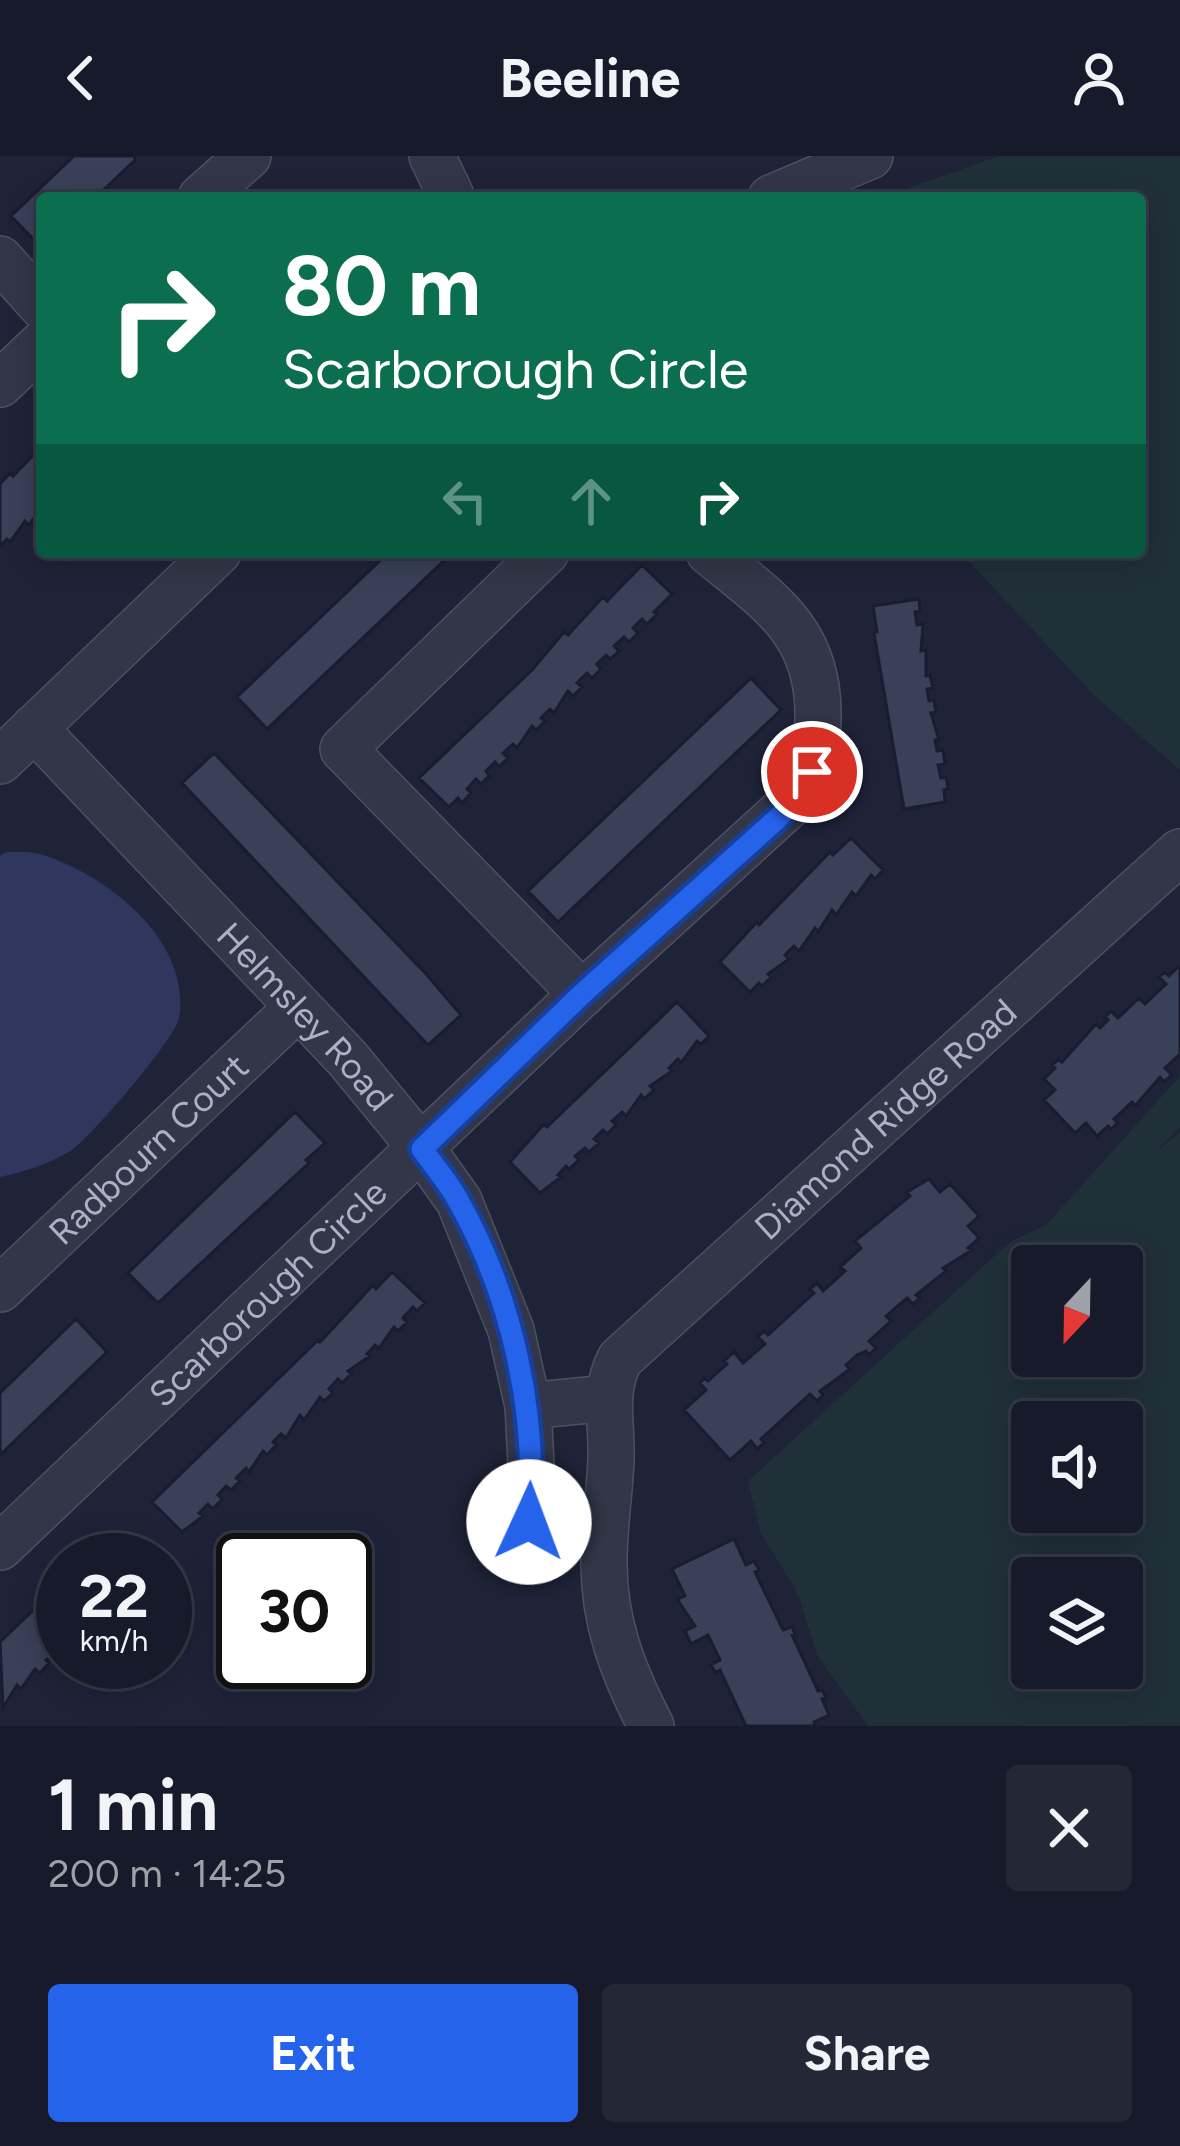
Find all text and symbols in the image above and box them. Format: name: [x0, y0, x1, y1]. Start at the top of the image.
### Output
icon: back: [48, 45, 114, 111]
icon: person: [1066, 45, 1132, 111]
text: Beeline: [500, 46, 680, 111]
text: 80 m: [282, 235, 481, 336]
icon: right: [84, 240, 240, 396]
text: Scarborough Circle: [282, 337, 748, 402]
icon: left: [432, 468, 498, 534]
icon: ahead: [558, 468, 624, 534]
icon: right: [684, 468, 750, 534]
pin: [761, 721, 863, 823]
icon: arrive: [779, 739, 845, 805]
street label: Helmsley Road: [208, 913, 402, 1119]
street label: Diamond Ridge Road: [746, 990, 1025, 1248]
street label: Radbourn Court: [40, 1045, 257, 1253]
street label: Scarborough Circle: [140, 1170, 395, 1416]
north arrow: [1011, 1245, 1143, 1377]
map controls: [1011, 1245, 1143, 1689]
button: sound: [1011, 1401, 1143, 1533]
position arrow: [466, 1459, 592, 1585]
speed limit sign: 30: [216, 1533, 372, 1689]
button: layers: [1011, 1557, 1143, 1689]
text: 22: [79, 1560, 149, 1632]
text: km/h: [80, 1622, 148, 1659]
text: 1 min: [48, 1762, 218, 1848]
button: close: [1006, 1765, 1132, 1891]
text: 200 m · 14:25: [48, 1850, 286, 1897]
button: Exit: [48, 1984, 578, 2122]
button: Share: [602, 1984, 1132, 2122]

